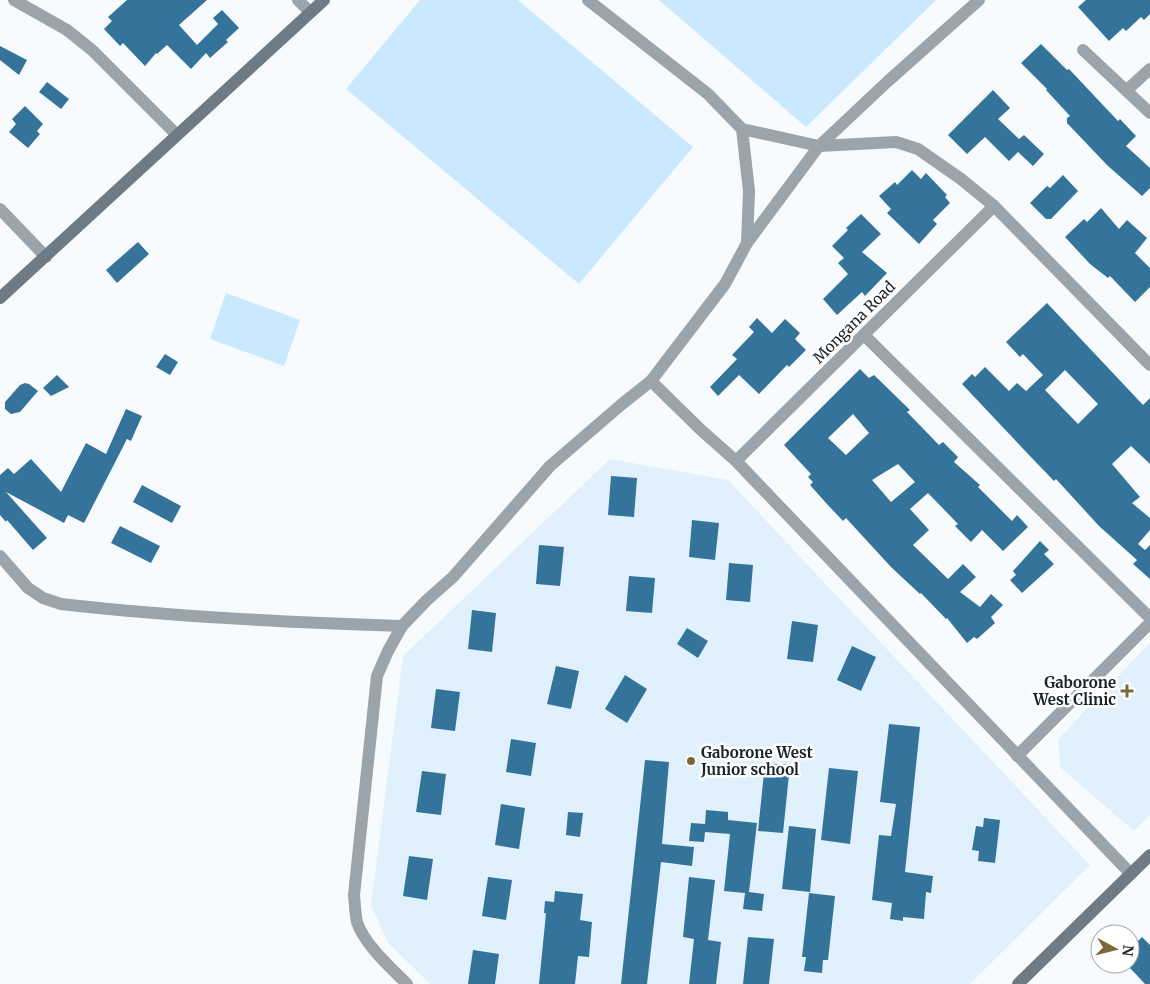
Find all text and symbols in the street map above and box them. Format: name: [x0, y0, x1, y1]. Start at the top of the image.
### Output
street label: Mongana Road: [809, 277, 899, 367]
place label: Gaborone West Clinic: [1032, 673, 1116, 709]
marker: Gaborone West Clinic: [1120, 684, 1134, 698]
place label: Gaborone West Junior school: [700, 743, 813, 779]
marker: Gaborone West Junior school: [685, 755, 697, 767]
north arrow: [1090, 924, 1140, 974]
text: N: [1118, 944, 1138, 957]

